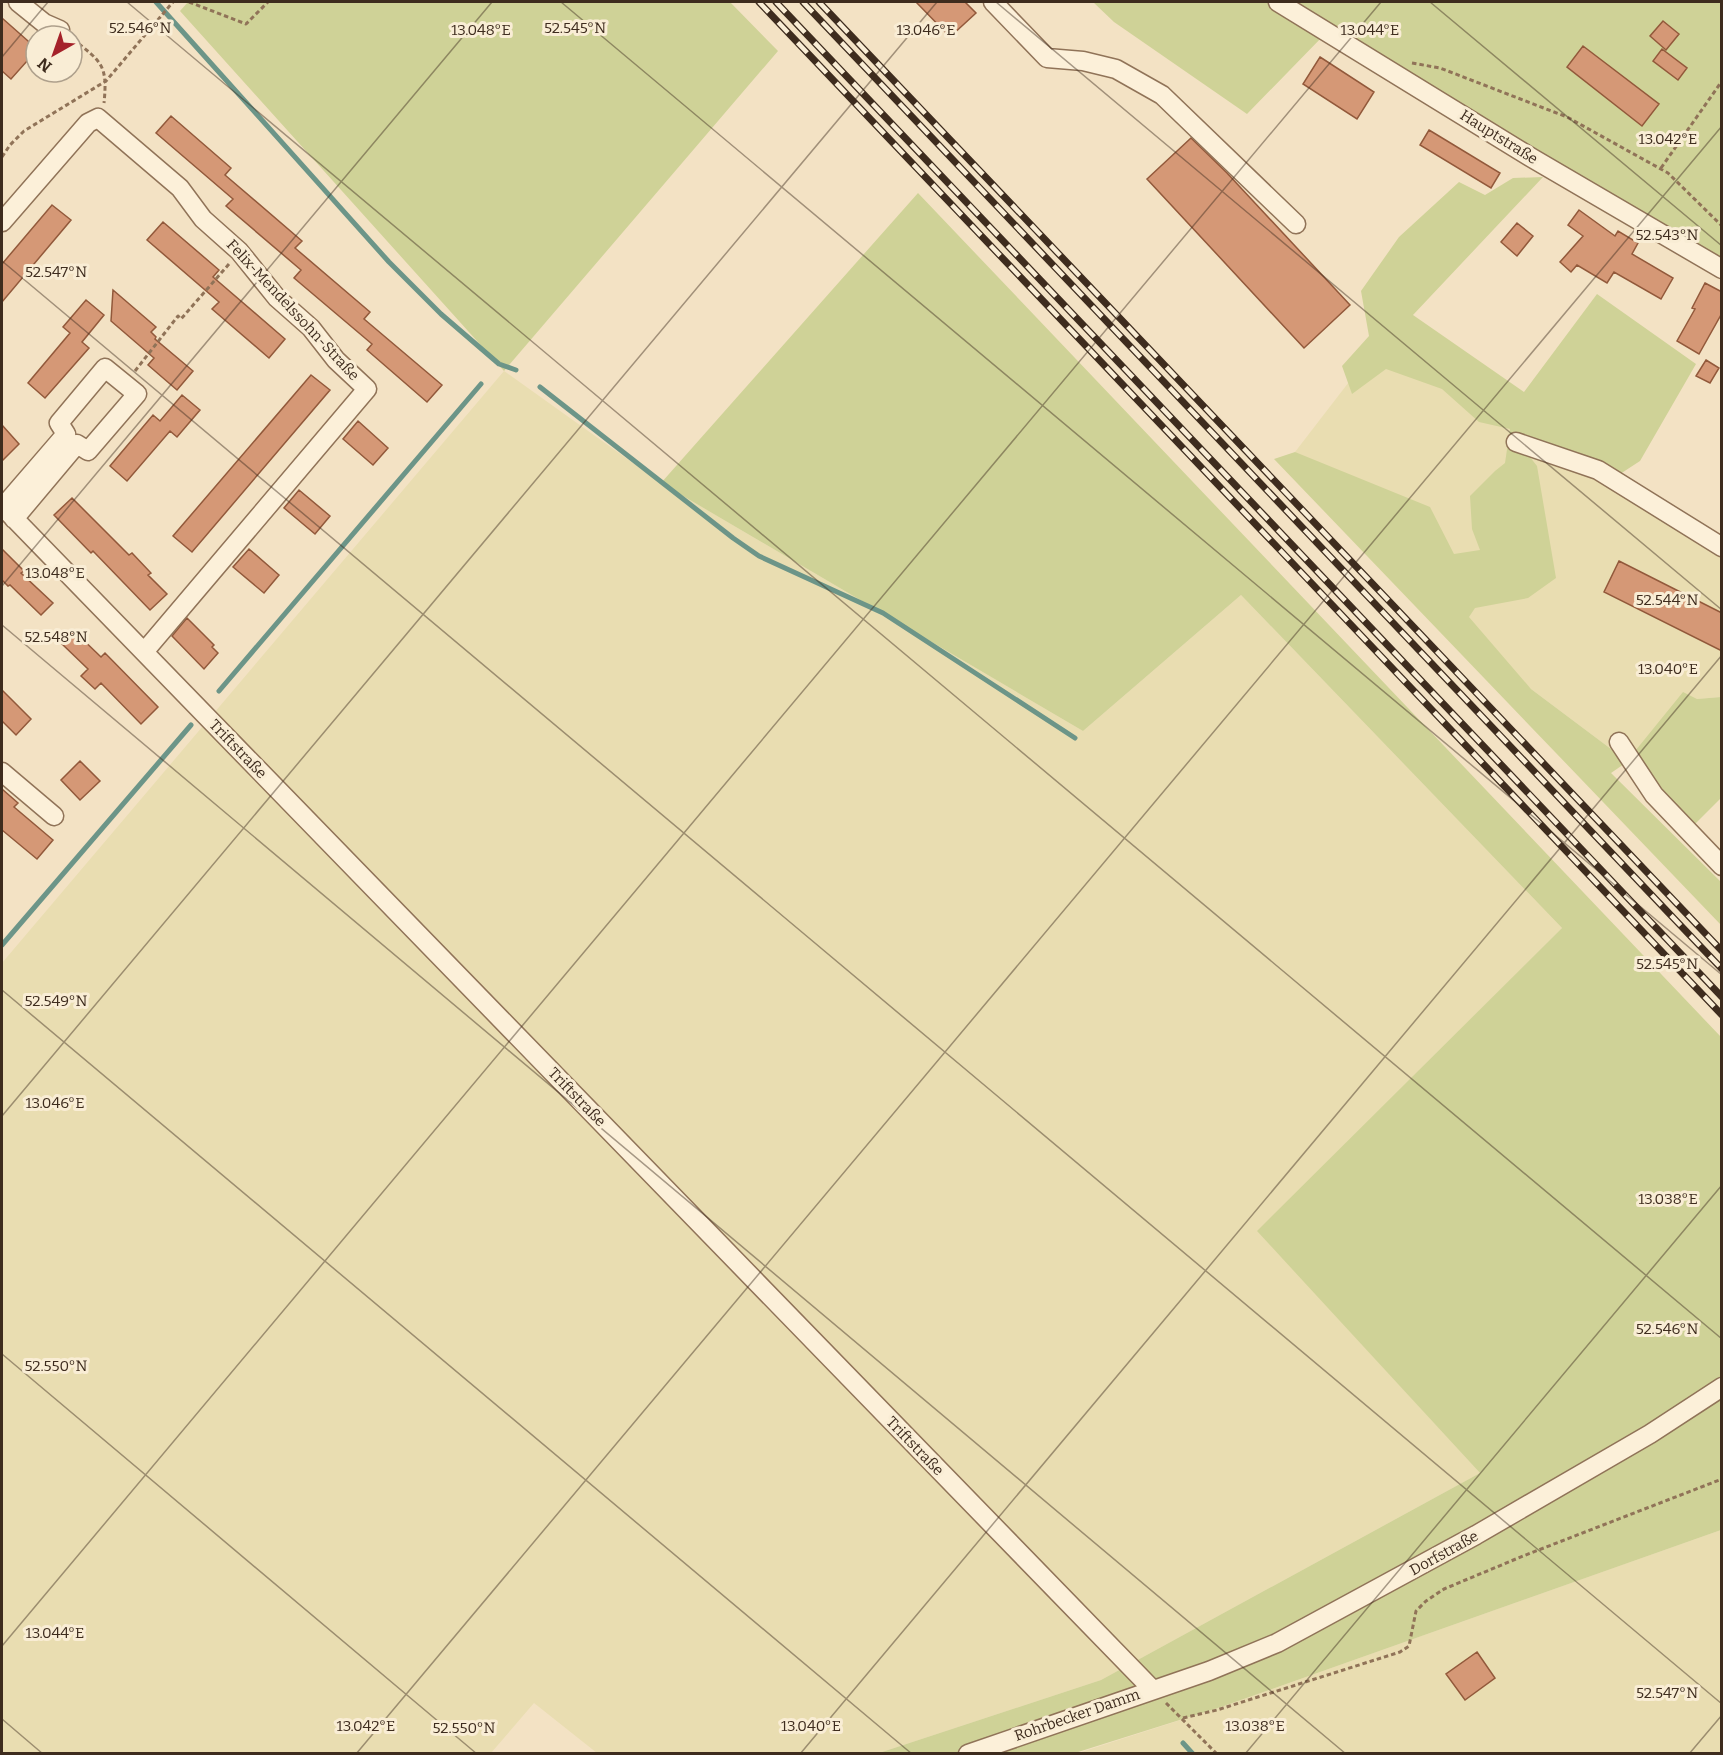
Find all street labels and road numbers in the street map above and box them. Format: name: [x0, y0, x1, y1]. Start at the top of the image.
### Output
street label: Hauptstraße: [1457, 106, 1541, 168]
street label: Felix-Mendelssohn-Straße: [223, 236, 363, 384]
street label: Triftstraße: [206, 716, 270, 782]
street label: Triftstraße: [545, 1064, 609, 1130]
street label: Triftstraße: [883, 1413, 947, 1479]
street label: Dorfstraße: [1407, 1527, 1481, 1579]
street label: Rohrbecker Damm: [1012, 1685, 1143, 1745]

